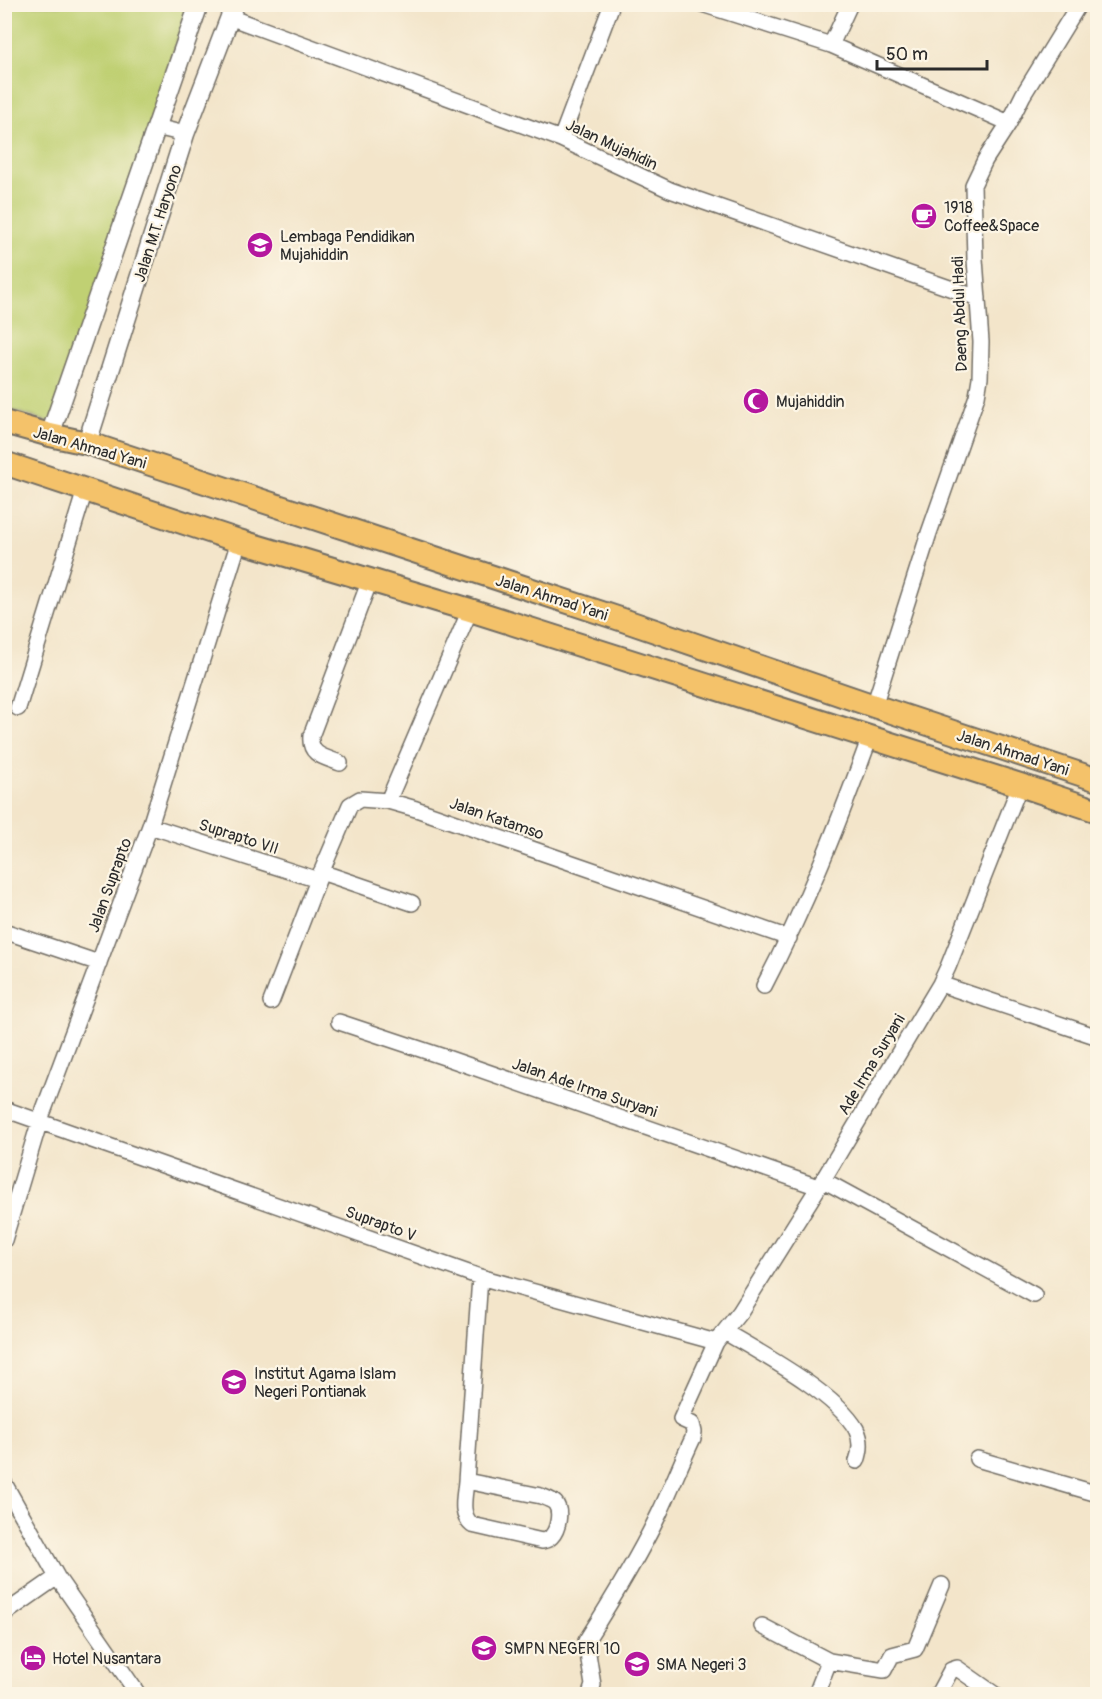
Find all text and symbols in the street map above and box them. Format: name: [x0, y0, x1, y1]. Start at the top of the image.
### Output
scale bar: [877, 33, 986, 71]
text: 50 m: [886, 43, 928, 66]
street label: Jalan Mujahidin: [562, 115, 661, 175]
street label: Jalan M.T. Haryono: [130, 162, 186, 284]
place label: 1918 Coffee&Space: [944, 198, 1039, 236]
cafe icon: 1918 Coffee&Space: [909, 201, 939, 231]
place label: Lembaga Pendidikan Mujahiddin: [280, 227, 415, 265]
school or university icon: Lembaga Pendidikan Mujahiddin: [245, 230, 275, 260]
street label: Daeng Abdul Hadi: [948, 256, 972, 372]
mosque icon: Mujahiddin: [741, 386, 771, 416]
place label: Mujahiddin: [776, 392, 845, 412]
street label: Jalan Ahmad Yani: [31, 422, 149, 474]
street label: Jalan Ahmad Yani: [493, 570, 610, 626]
street label: Jalan Ahmad Yani: [954, 725, 1071, 781]
street label: Jalan Katamso: [447, 793, 547, 845]
street label: Suprapto VII: [196, 815, 281, 859]
street label: Jalan Suprapto: [84, 835, 136, 935]
street label: Ade Irma Suryani: [834, 1010, 910, 1118]
street label: Jalan Ade Irma Suryani: [509, 1054, 660, 1122]
street label: Suprapto V: [343, 1202, 419, 1246]
place label: Institut Agama Islam Negeri Pontianak: [254, 1364, 396, 1402]
school or university icon: Institut Agama Islam Negeri Pontianak: [219, 1367, 249, 1397]
school or university icon: SMPN NEGERI 10: [469, 1633, 499, 1663]
place label: SMPN NEGERI 10: [504, 1639, 621, 1659]
hotel icon: Hotel Nusantara: [18, 1643, 48, 1673]
place label: Hotel Nusantara: [52, 1649, 161, 1669]
school or university icon: SMA Negeri 3: [622, 1649, 652, 1679]
place label: SMA Negeri 3: [656, 1655, 746, 1675]

